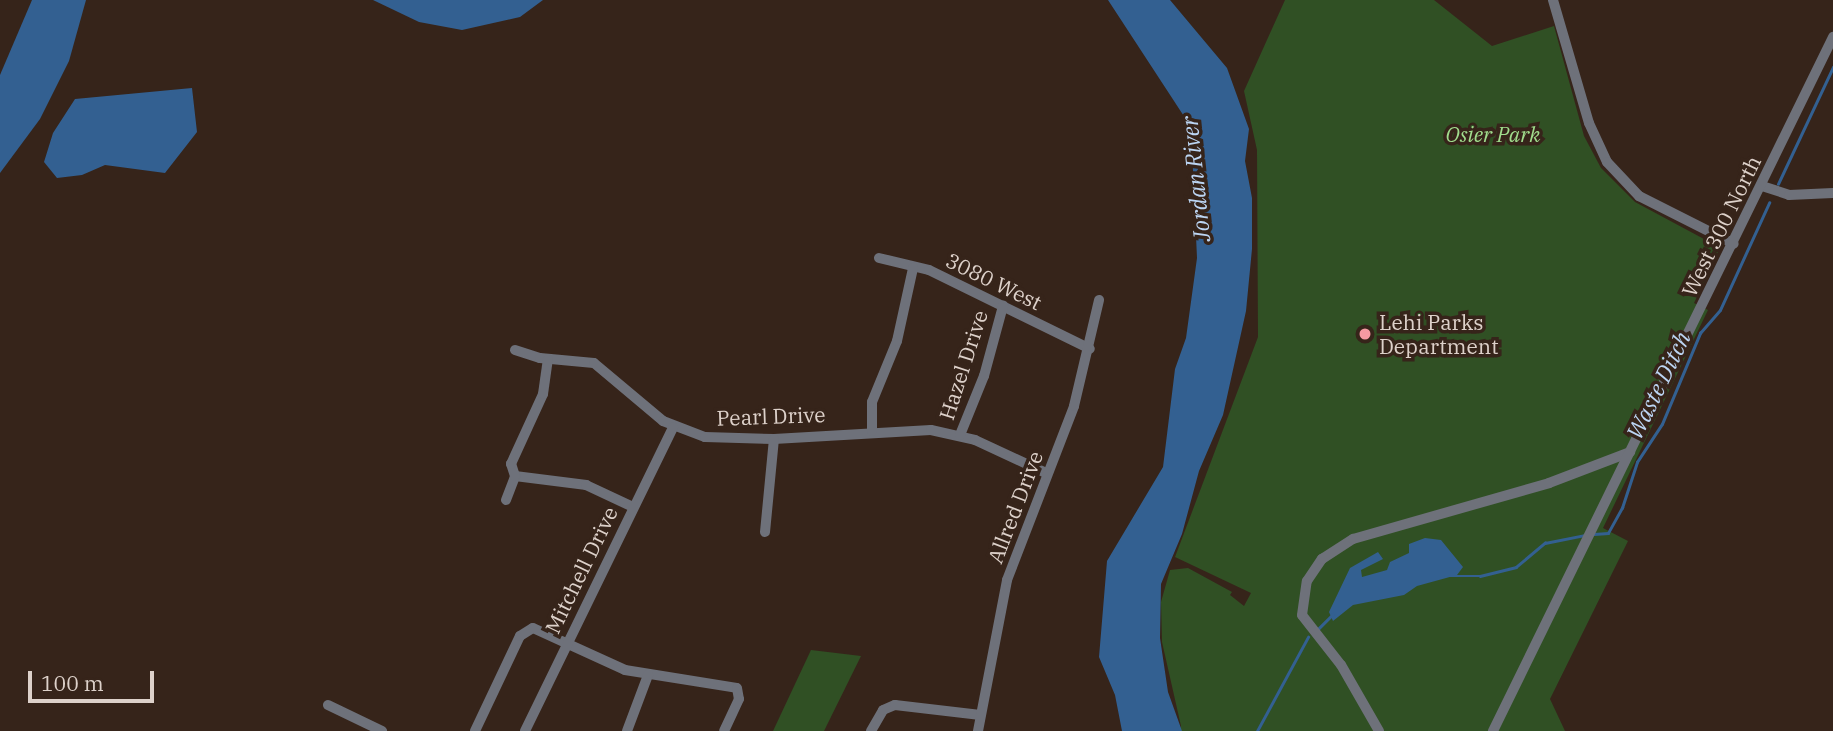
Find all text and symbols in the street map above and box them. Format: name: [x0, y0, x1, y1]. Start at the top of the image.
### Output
water label: Jordan River: [1175, 115, 1215, 243]
park label: Osier Park: [1446, 121, 1540, 147]
street label: West 300 North: [1676, 151, 1766, 301]
street label: 3080 West: [942, 247, 1046, 315]
street label: Hazel Drive: [933, 307, 993, 423]
place label: Lehi Parks Department: [1379, 309, 1499, 359]
marker: Lehi Parks Department: [1357, 326, 1373, 342]
water label: Waste Ditch: [1620, 327, 1696, 443]
street label: Pearl Drive: [716, 402, 826, 430]
street label: Allred Drive: [982, 447, 1048, 567]
street label: Mitchell Drive: [539, 502, 623, 638]
scale bar: [32, 658, 158, 702]
text: 100 m: [41, 669, 104, 697]

